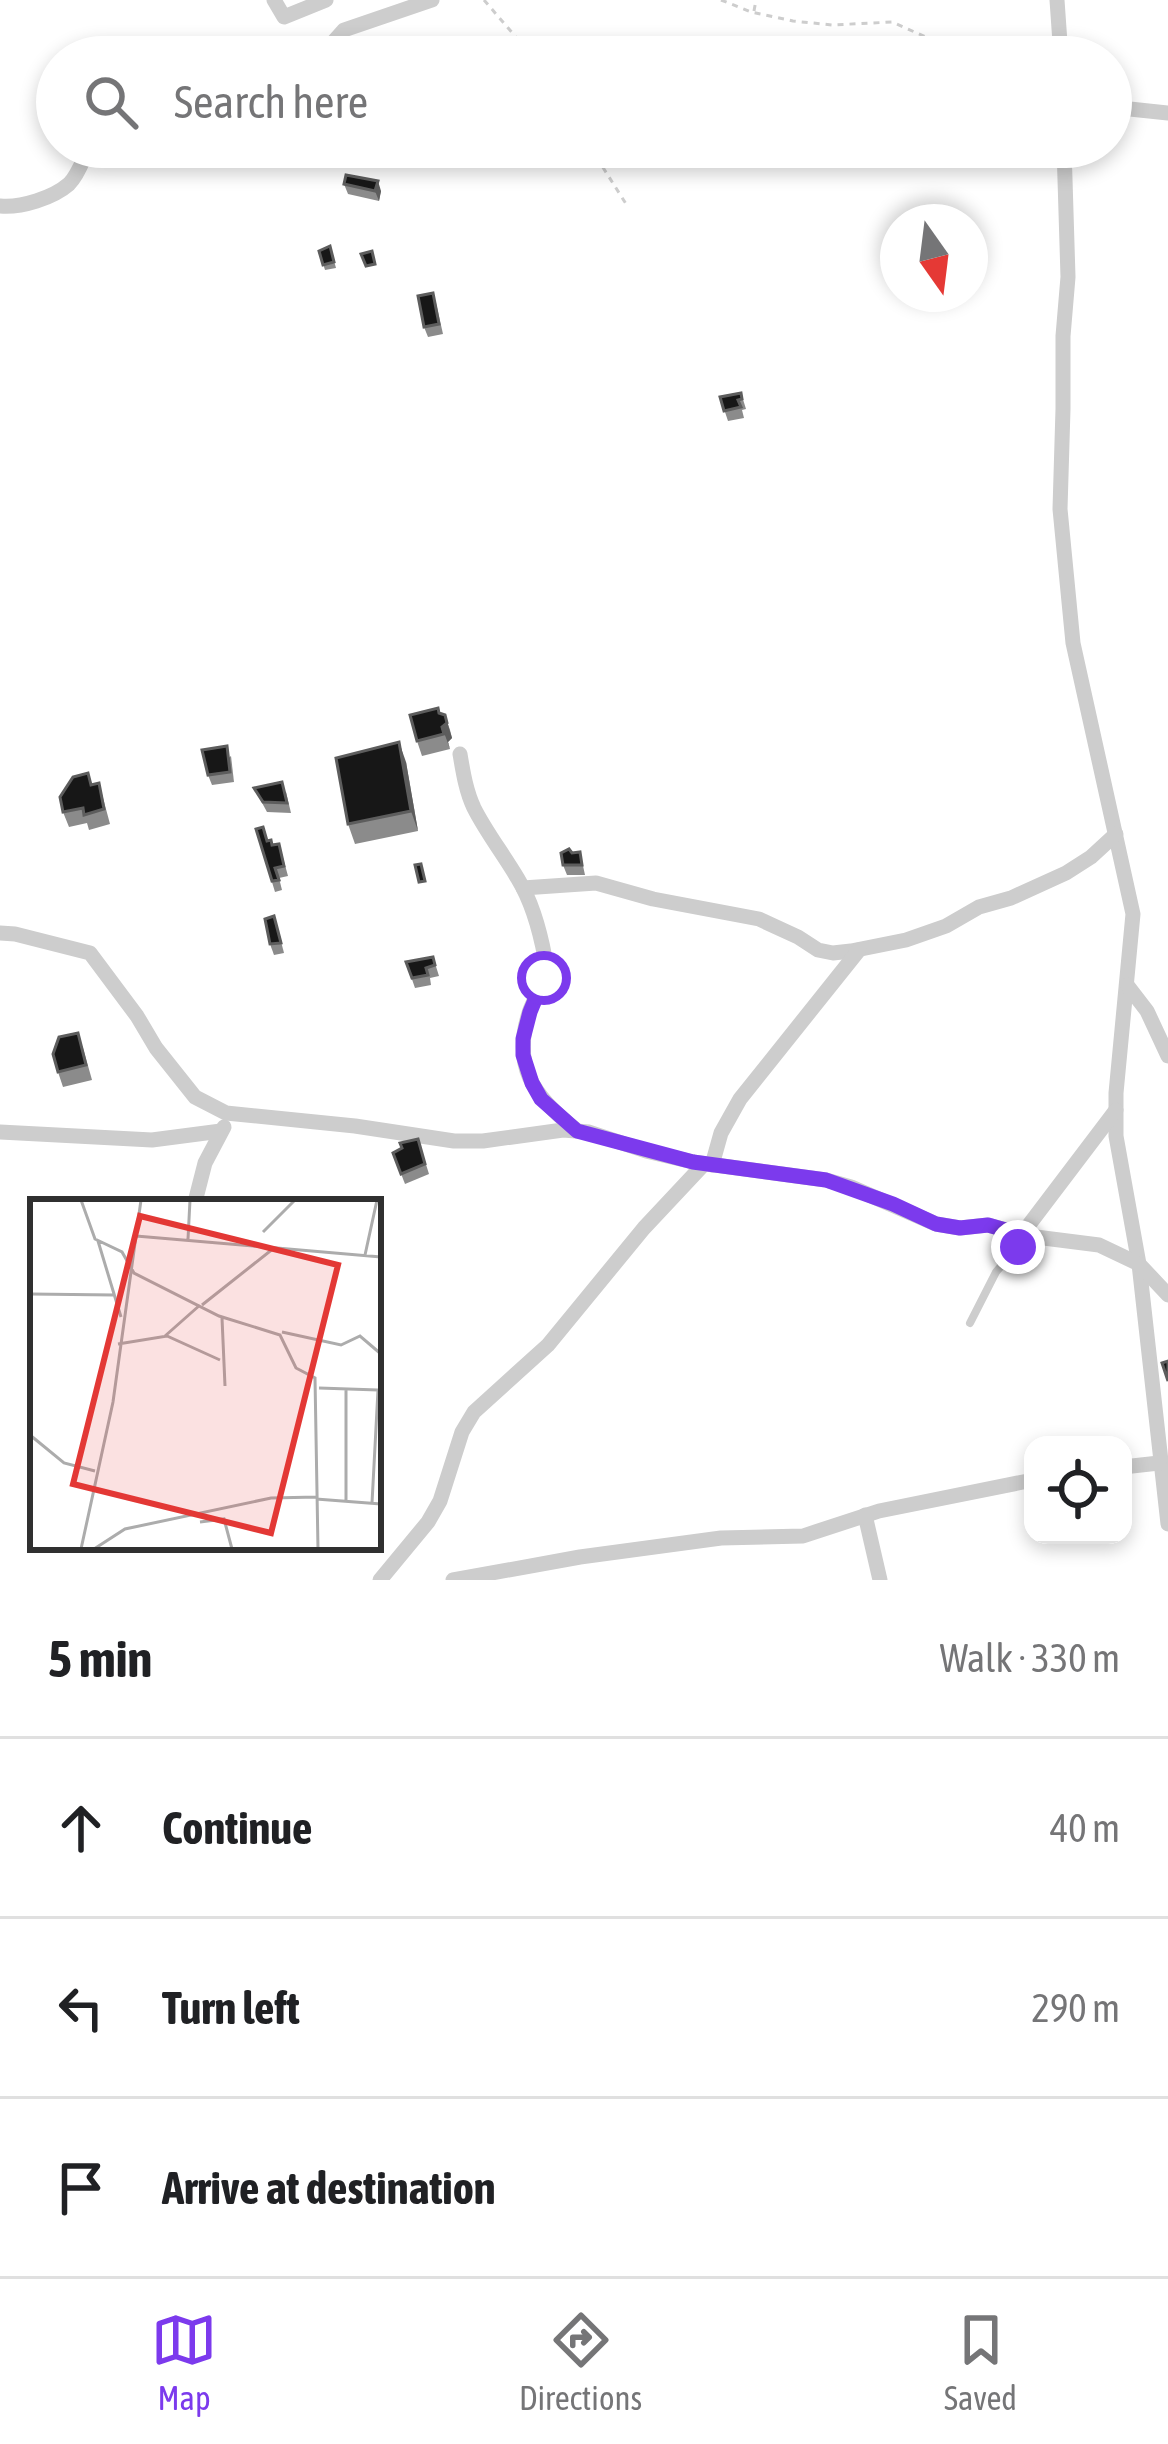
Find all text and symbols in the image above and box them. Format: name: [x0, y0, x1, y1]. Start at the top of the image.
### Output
search box: [36, 36, 1132, 168]
icon: search: [78, 69, 144, 135]
text: Search here: [174, 76, 368, 128]
north arrow: [880, 204, 988, 312]
route start: [517, 951, 571, 1005]
inset map: [30, 1199, 381, 1550]
route end: [991, 1220, 1045, 1274]
map controls: [1024, 1436, 1132, 1544]
button: locate: [1024, 1436, 1132, 1544]
text: 5 min: [48, 1629, 152, 1688]
text: Walk · 330 m: [940, 1636, 1120, 1680]
icon: ahead: [48, 1795, 114, 1861]
text: Continue: [162, 1802, 313, 1854]
text: 40 m: [1050, 1806, 1120, 1850]
icon: left: [48, 1975, 114, 2041]
text: Turn left: [162, 1982, 300, 2034]
text: 290 m: [1032, 1986, 1120, 2030]
icon: arrive: [48, 2155, 114, 2221]
text: Arrive at destination: [162, 2162, 496, 2214]
tab: Map: [151, 2307, 217, 2417]
tab: Directions: [519, 2307, 642, 2417]
tab: Saved: [944, 2307, 1017, 2417]

